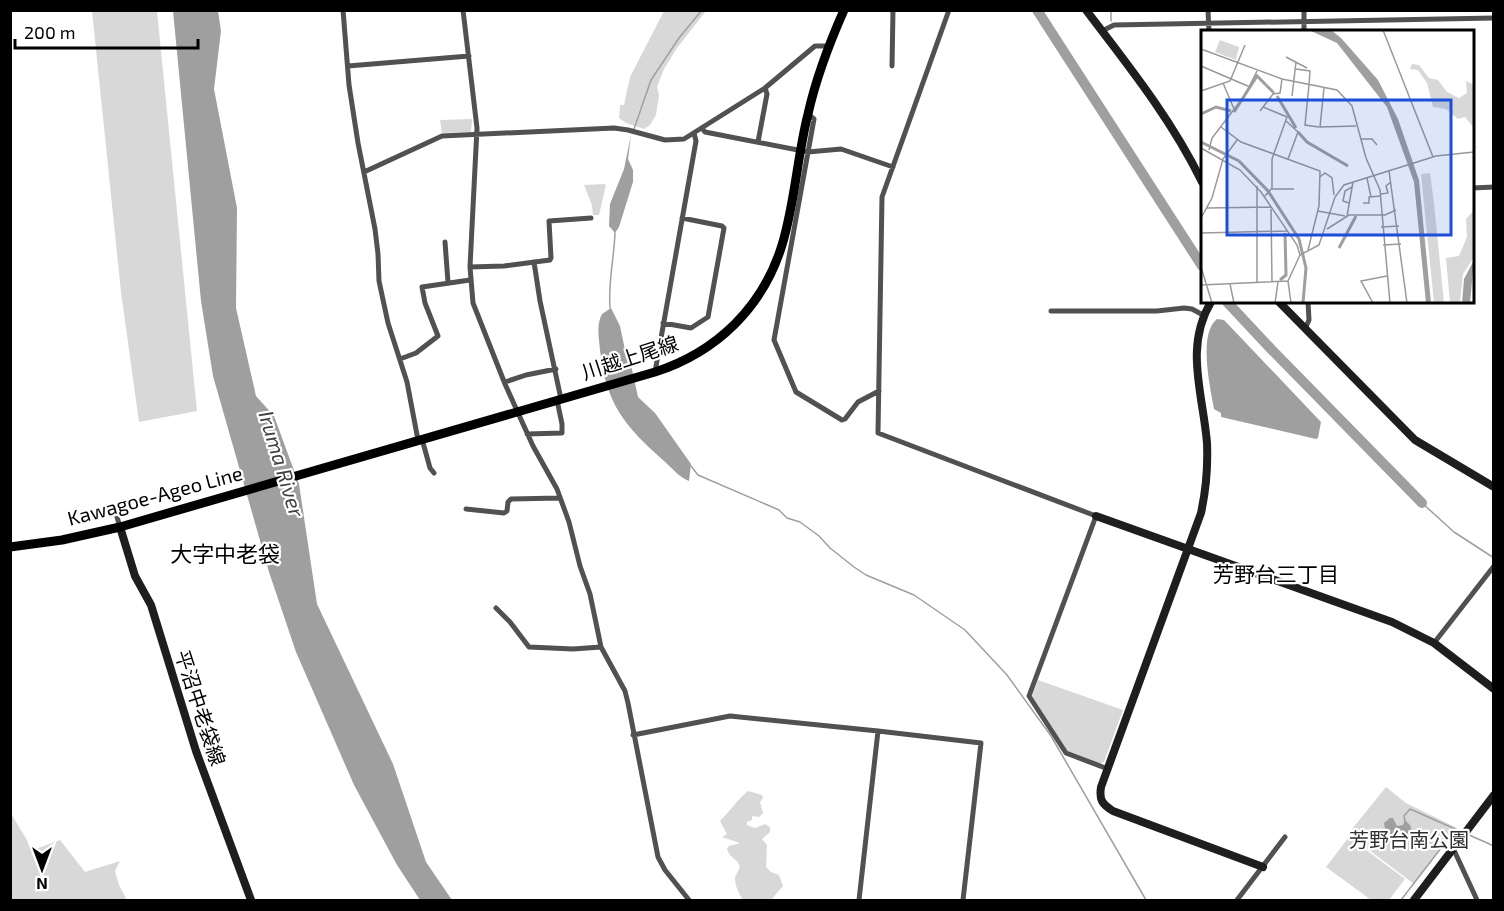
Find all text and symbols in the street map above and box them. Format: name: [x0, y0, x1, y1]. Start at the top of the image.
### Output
scale bar: [15, 12, 198, 50]
text: 200 m: [24, 21, 76, 43]
inset map: [1201, 30, 1474, 303]
street label: 川越上尾線: [578, 330, 681, 384]
water label: Iruma River: [254, 407, 311, 520]
street label: Kawagoe-Ageo Line: [65, 460, 245, 530]
district label: 大字中老袋: [170, 540, 280, 566]
district label: 芳野台三丁目: [1213, 561, 1339, 586]
street label: 平沼中老袋線: [171, 647, 231, 768]
park label: 芳野台南公園: [1349, 827, 1469, 851]
north arrow: [12, 839, 72, 899]
text: N: [36, 875, 48, 894]

